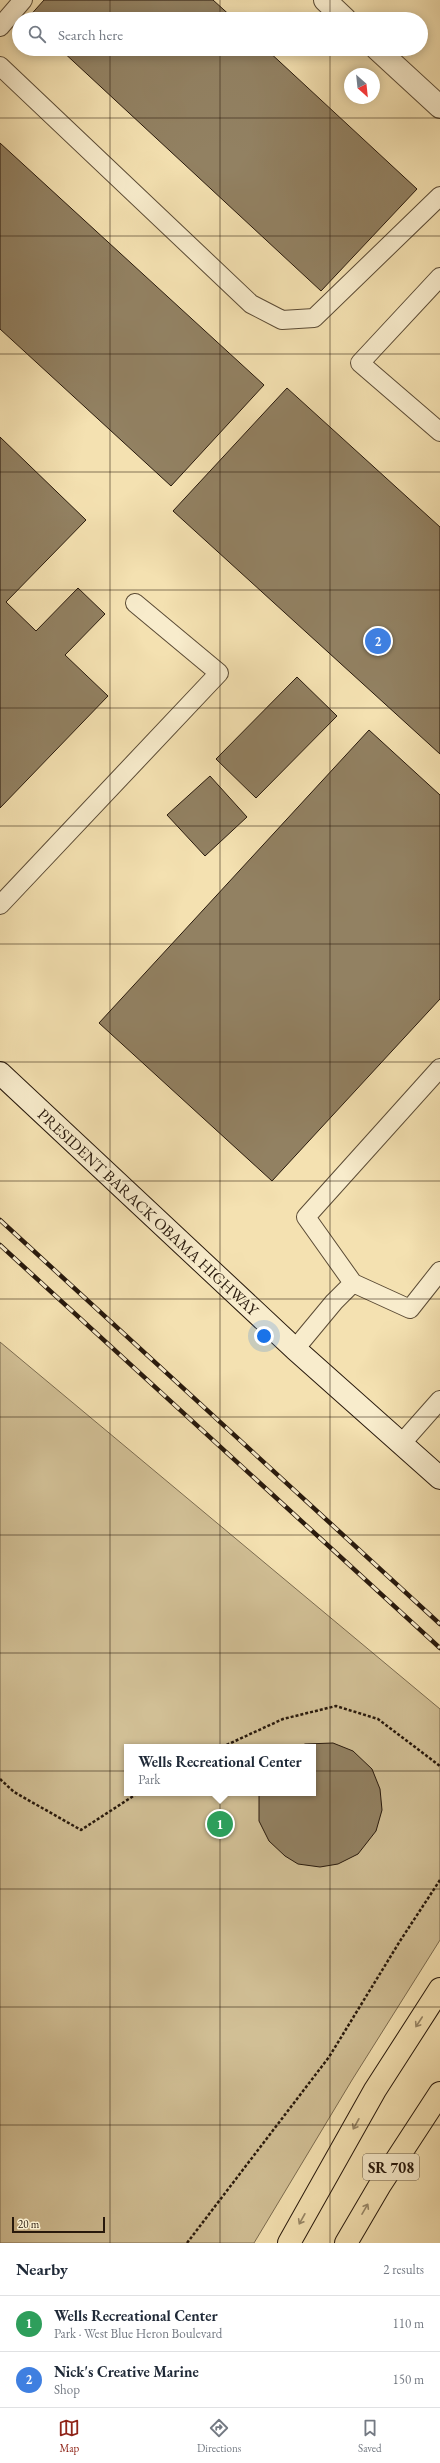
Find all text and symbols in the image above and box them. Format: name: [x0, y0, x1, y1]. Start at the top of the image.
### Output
search box: [12, 12, 428, 56]
icon: search: [26, 23, 48, 45]
text: Search here: [58, 25, 123, 44]
north arrow: [344, 68, 380, 104]
pin: 2: [365, 626, 391, 656]
street label: PRESIDENT BARACK OBAMA HIGHWAY: [33, 1104, 263, 1321]
your location: [254, 1326, 274, 1346]
popup: [124, 1744, 316, 1796]
text: Wells Recreational Center: [138, 1752, 302, 1771]
text: Park: [138, 1771, 160, 1788]
pin: 1: [207, 1809, 233, 1839]
one-way arrow: [415, 2016, 423, 2027]
one-way arrow: [352, 2117, 359, 2129]
road number: SR 708: [363, 2154, 419, 2180]
one-way arrow: [362, 2203, 370, 2215]
one-way arrow: [298, 2213, 306, 2225]
scale bar: [12, 2215, 105, 2234]
text: 20 m: [18, 2217, 39, 2231]
text: Nearby: [16, 2258, 68, 2280]
text: 2 results: [383, 2261, 424, 2278]
text: Wells Recreational Center: [54, 2306, 218, 2325]
text: 1: [26, 2315, 32, 2332]
text: 110 m: [393, 2315, 424, 2332]
text: Park · West Blue Heron Boulevard: [54, 2325, 222, 2342]
text: Nick's Creative Marine: [54, 2362, 199, 2381]
text: 2: [26, 2371, 32, 2388]
text: 150 m: [393, 2371, 424, 2388]
text: Shop: [54, 2381, 80, 2398]
tab: Map: [58, 2417, 80, 2455]
tab: Directions: [197, 2417, 241, 2455]
tab: Saved: [358, 2417, 382, 2455]

